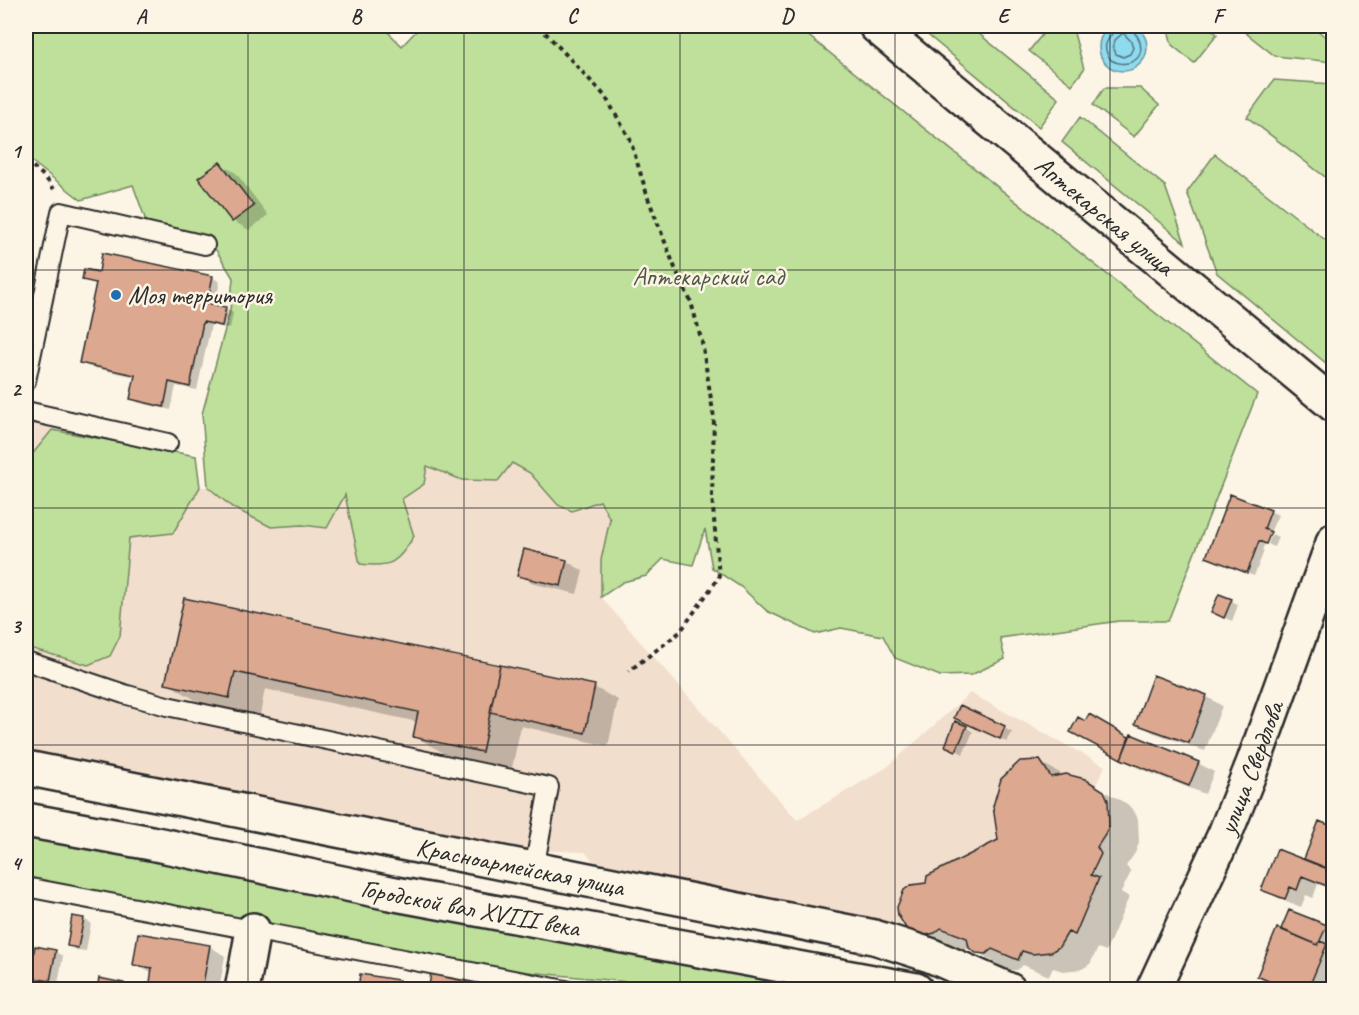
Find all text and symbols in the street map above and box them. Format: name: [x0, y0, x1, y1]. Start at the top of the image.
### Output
text: A: [136, 4, 148, 29]
text: B: [351, 4, 363, 29]
text: C: [567, 4, 579, 29]
text: D: [781, 4, 795, 29]
text: E: [998, 4, 1012, 29]
text: F: [1213, 4, 1227, 29]
text: 1: [12, 139, 23, 164]
street label: Аптекарская улица: [1029, 148, 1182, 284]
park label: Аптекарский сад: [633, 260, 786, 293]
place label: Моя территория: [128, 279, 274, 312]
marker: Моя территория: [109, 288, 123, 302]
text: 2: [12, 377, 23, 402]
text: 3: [12, 614, 23, 639]
street label: улица Свердлова: [1209, 695, 1292, 841]
street label: Красноармейская улица: [414, 830, 629, 904]
text: 4: [12, 851, 24, 876]
street label: Городской вал XVIII века: [358, 871, 584, 944]

